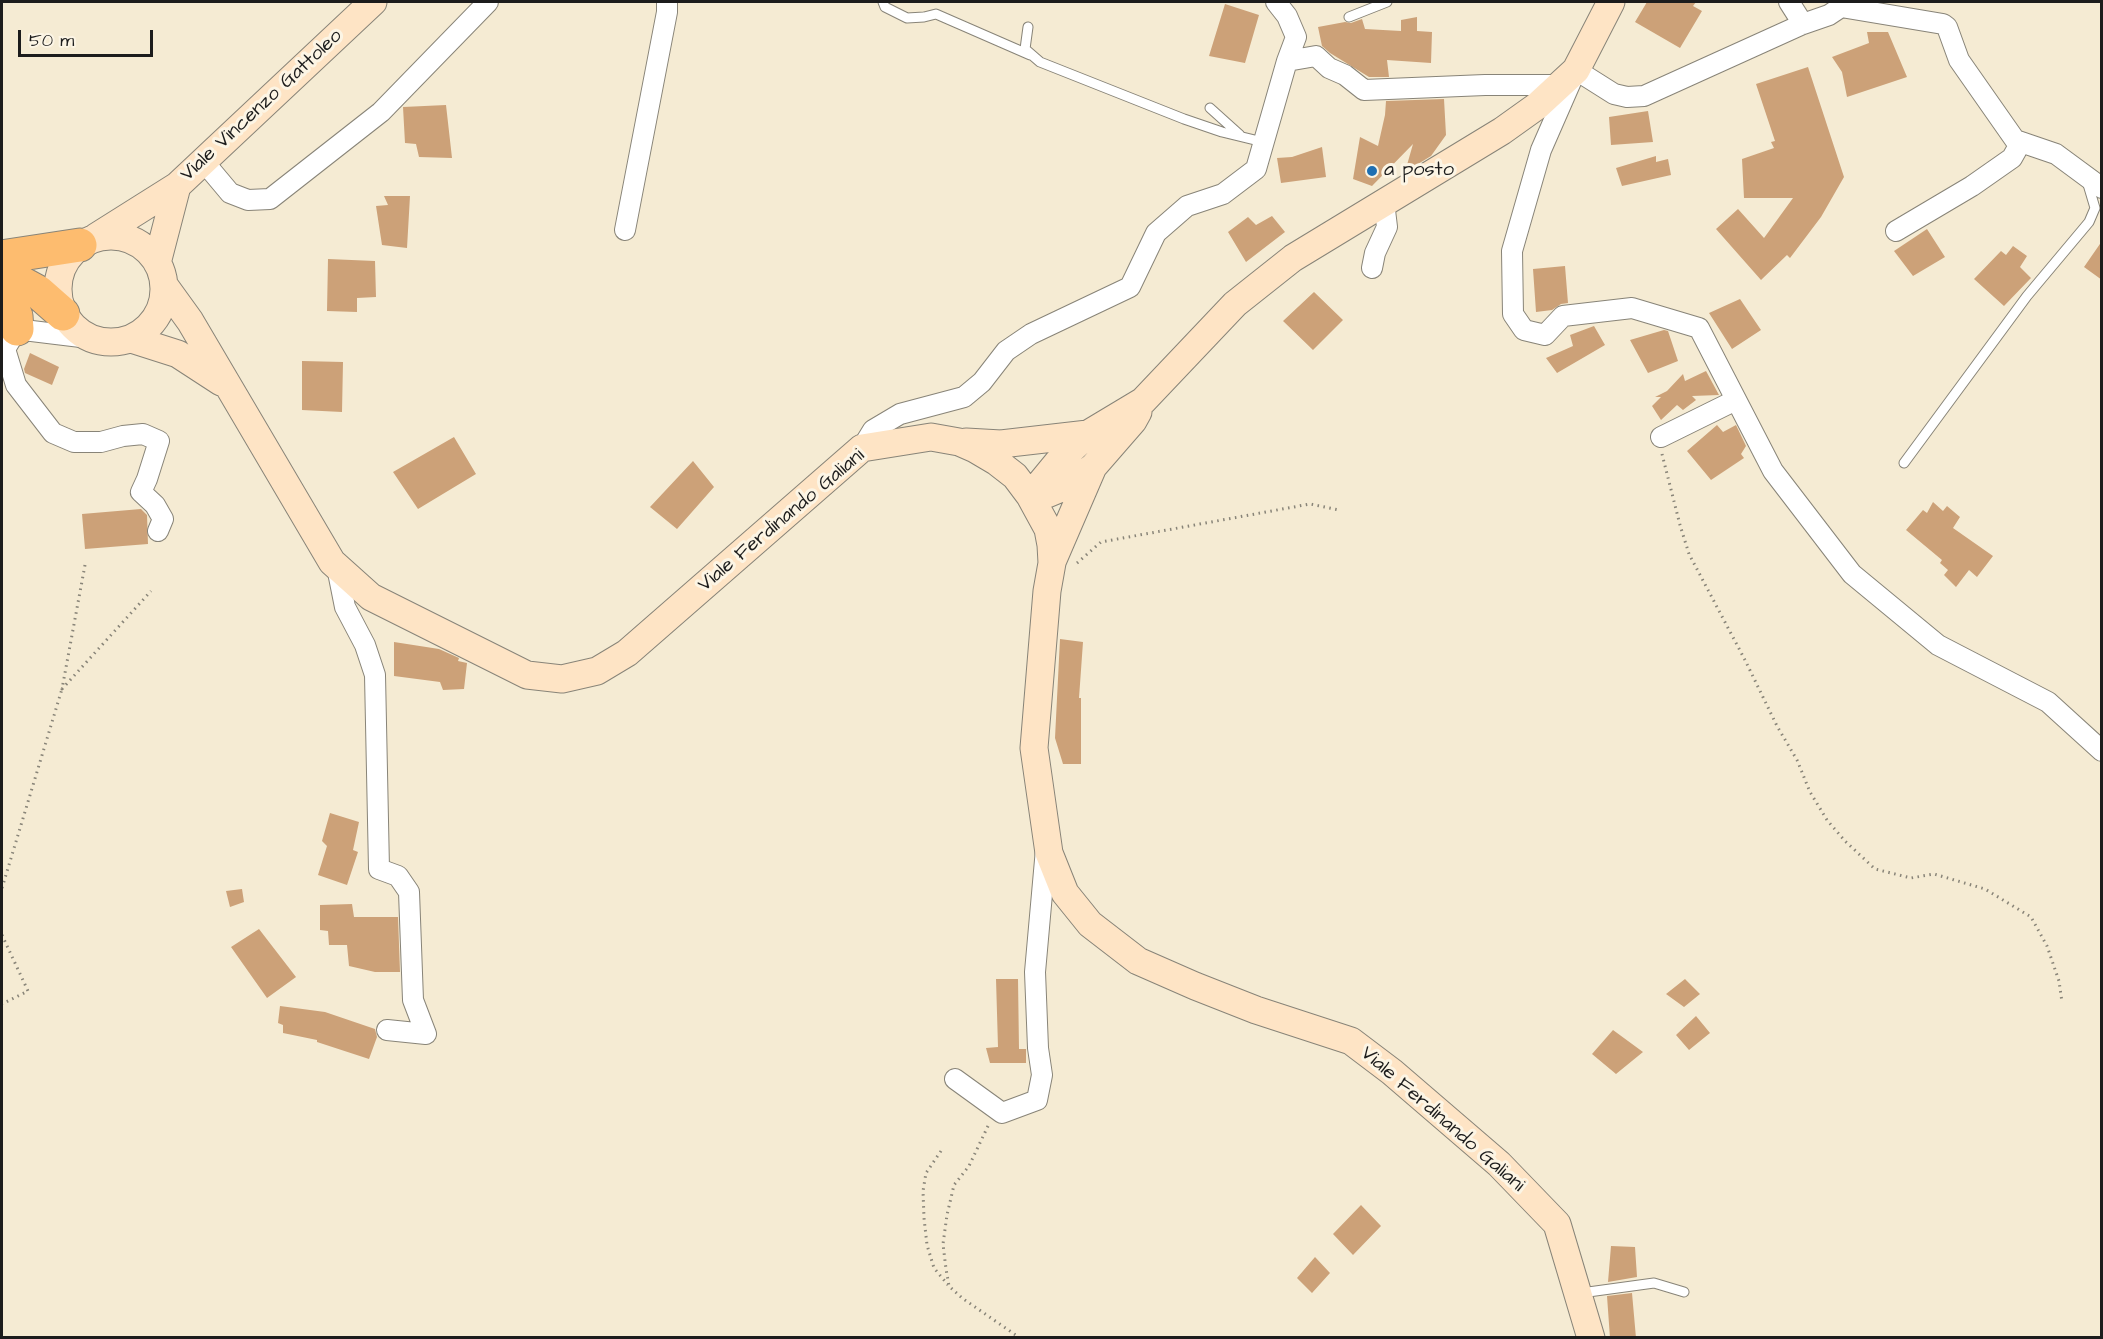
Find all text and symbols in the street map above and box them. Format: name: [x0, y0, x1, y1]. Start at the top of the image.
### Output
scale bar: [21, 18, 156, 56]
street label: Viale Vincenzo Gattoleo: [176, 25, 348, 187]
text: 50 m: [29, 28, 74, 53]
place label: a posto: [1384, 159, 1454, 183]
marker: a posto: [1365, 164, 1379, 178]
street label: Viale Ferdinando Galiani: [694, 444, 870, 598]
street label: Viale Ferdinando Galiani: [1355, 1042, 1529, 1198]

